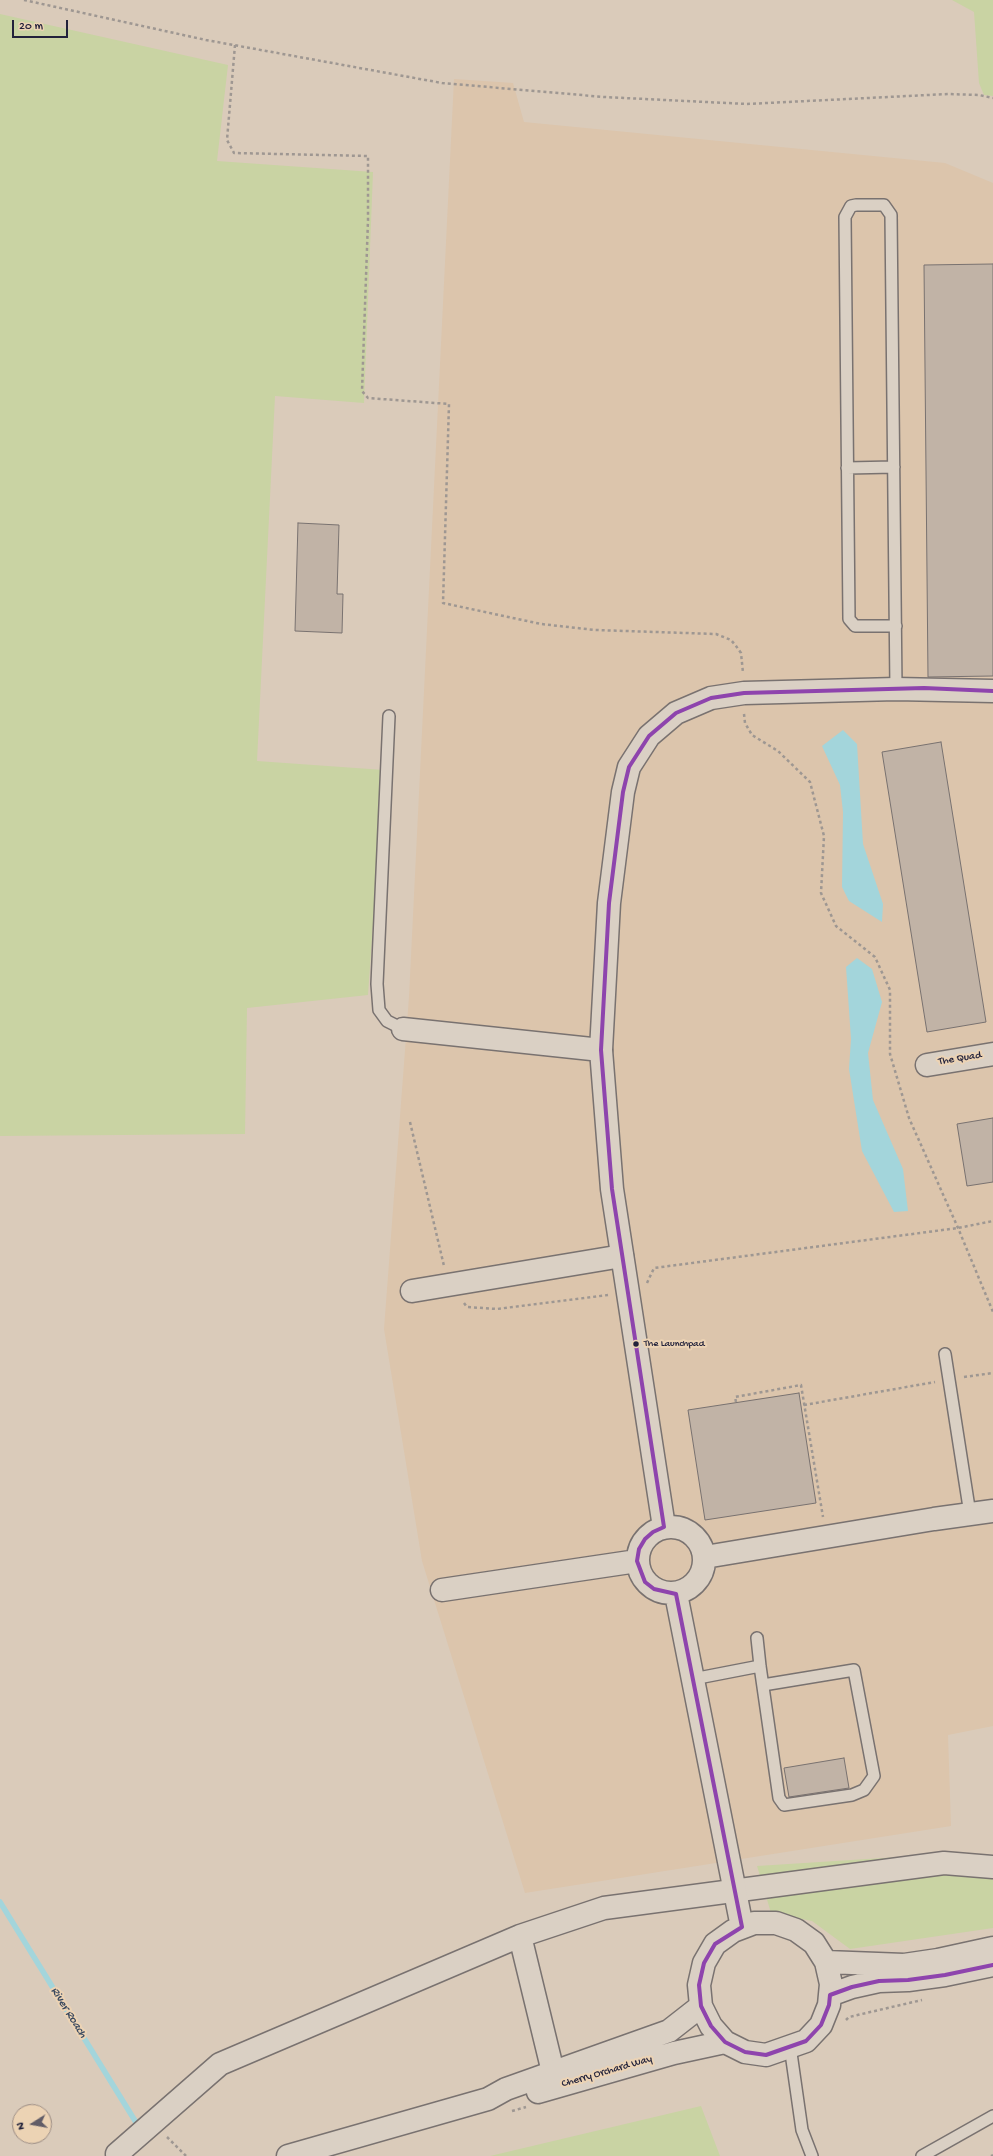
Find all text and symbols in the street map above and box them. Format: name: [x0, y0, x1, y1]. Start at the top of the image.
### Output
scale bar: [14, 12, 70, 38]
text: 20 m: [19, 20, 43, 34]
street label: The Quad: [937, 1049, 983, 1069]
place label: The Launchpad: [644, 1338, 705, 1350]
marker: The Launchpad: [631, 1339, 641, 1349]
water label: River Roach: [47, 1985, 89, 2041]
street label: Cherry Orchard Way: [560, 2053, 654, 2091]
north arrow: [12, 2104, 52, 2144]
text: N: [15, 2121, 28, 2131]

